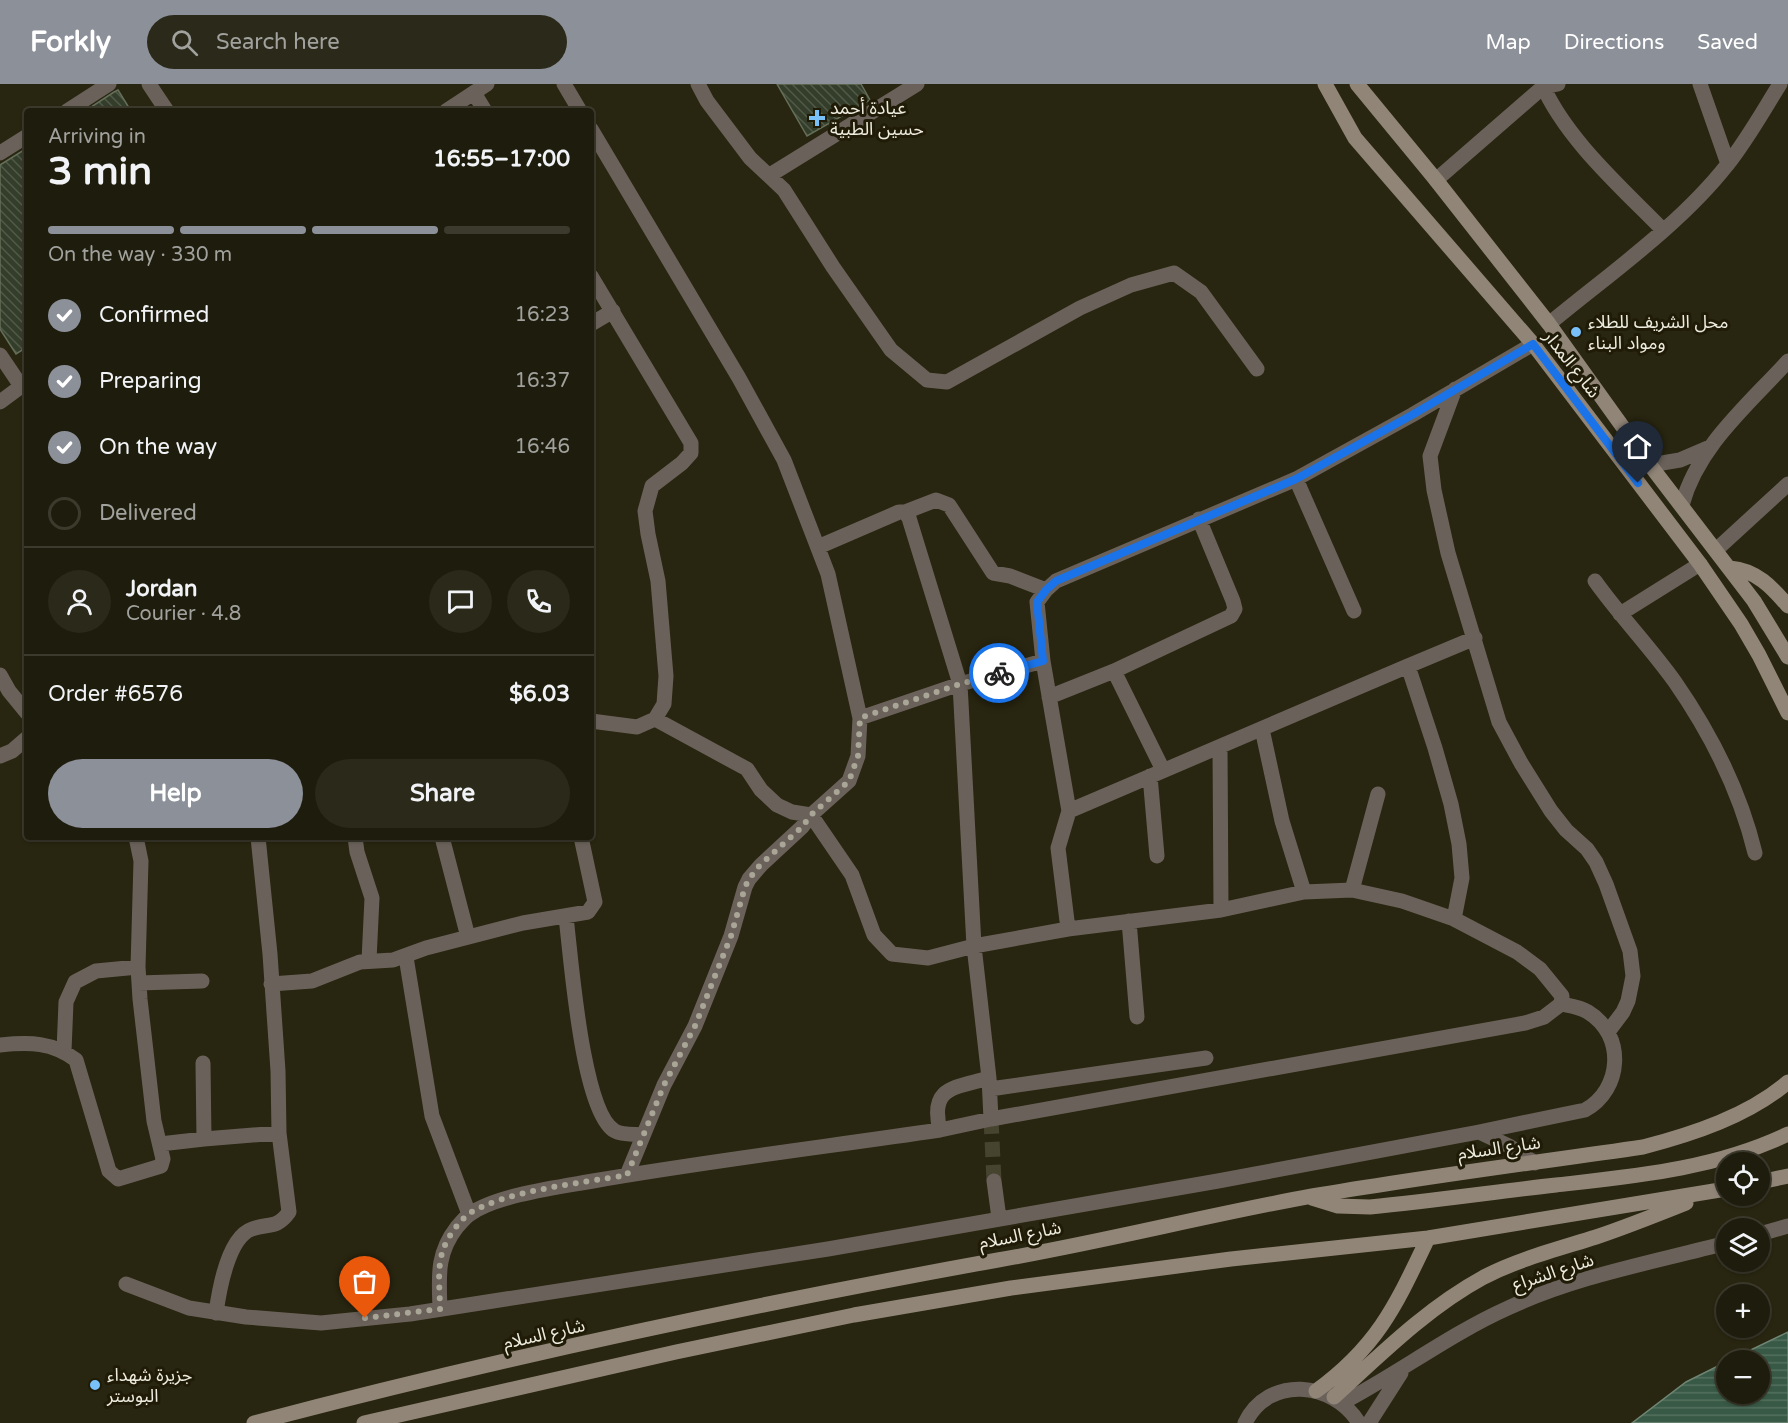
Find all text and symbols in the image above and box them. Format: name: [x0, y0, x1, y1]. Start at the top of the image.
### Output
search box: [147, 15, 567, 69]
text: Forkly: [30, 25, 111, 59]
icon: search: [168, 26, 201, 59]
text: Search here: [216, 29, 340, 55]
text: Map: [1485, 30, 1531, 55]
text: Directions: [1564, 30, 1664, 55]
text: Saved: [1697, 30, 1758, 55]
place label: عيادة أحمد حسين الطبية: [830, 97, 924, 140]
marker: عيادة أحمد حسين الطبية: [808, 109, 826, 127]
text: Arriving in: [48, 125, 146, 149]
text: 16:55–17:00: [433, 146, 570, 172]
text: 3 min: [48, 148, 152, 195]
text: On the way · 330 m: [48, 243, 232, 267]
icon: check: [48, 299, 81, 332]
text: Confirmed: [99, 302, 209, 328]
text: 16:23: [515, 303, 570, 327]
place label: محل الشريف للطلاء ومواد البناء: [1588, 311, 1728, 354]
street label: شارع المدار: [1536, 325, 1605, 404]
marker: محل الشريف للطلاء ومواد البناء: [1569, 325, 1583, 339]
icon: check: [48, 365, 81, 398]
text: Preparing: [99, 368, 202, 394]
text: 16:37: [515, 369, 570, 393]
pin: [1612, 421, 1663, 483]
icon: home: [1621, 430, 1654, 463]
icon: check: [48, 431, 81, 464]
text: On the way: [99, 434, 217, 460]
text: 16:46: [515, 435, 570, 459]
text: Delivered: [99, 500, 197, 526]
button: person: [48, 570, 111, 633]
button: chat: [429, 570, 492, 633]
button: phone: [507, 570, 570, 633]
text: Jordan: [126, 576, 197, 602]
text: Courier · 4.8: [126, 602, 241, 626]
courier: [969, 643, 1029, 703]
icon: bike: [983, 657, 1016, 690]
text: Order #6576: [48, 681, 183, 707]
text: $6.03: [509, 681, 570, 707]
button: Help: [48, 759, 303, 828]
button: Share: [315, 759, 570, 828]
street label: شارع السلام: [1456, 1131, 1542, 1168]
map controls: [1716, 1152, 1770, 1404]
button: locate: [1716, 1152, 1770, 1206]
street label: شارع السلام: [977, 1216, 1064, 1257]
button: layers: [1716, 1218, 1770, 1272]
street label: شارع الشراع: [1510, 1249, 1597, 1298]
pin: [339, 1256, 390, 1318]
icon: bag: [348, 1265, 381, 1298]
button: +: [1716, 1284, 1770, 1338]
street label: شارع السلام: [501, 1314, 588, 1357]
button: −: [1716, 1350, 1770, 1404]
place label: جزيرة شهداﺀ البوستر: [106, 1364, 192, 1407]
marker: جزيرة شهداﺀ البوستر: [88, 1378, 102, 1392]

